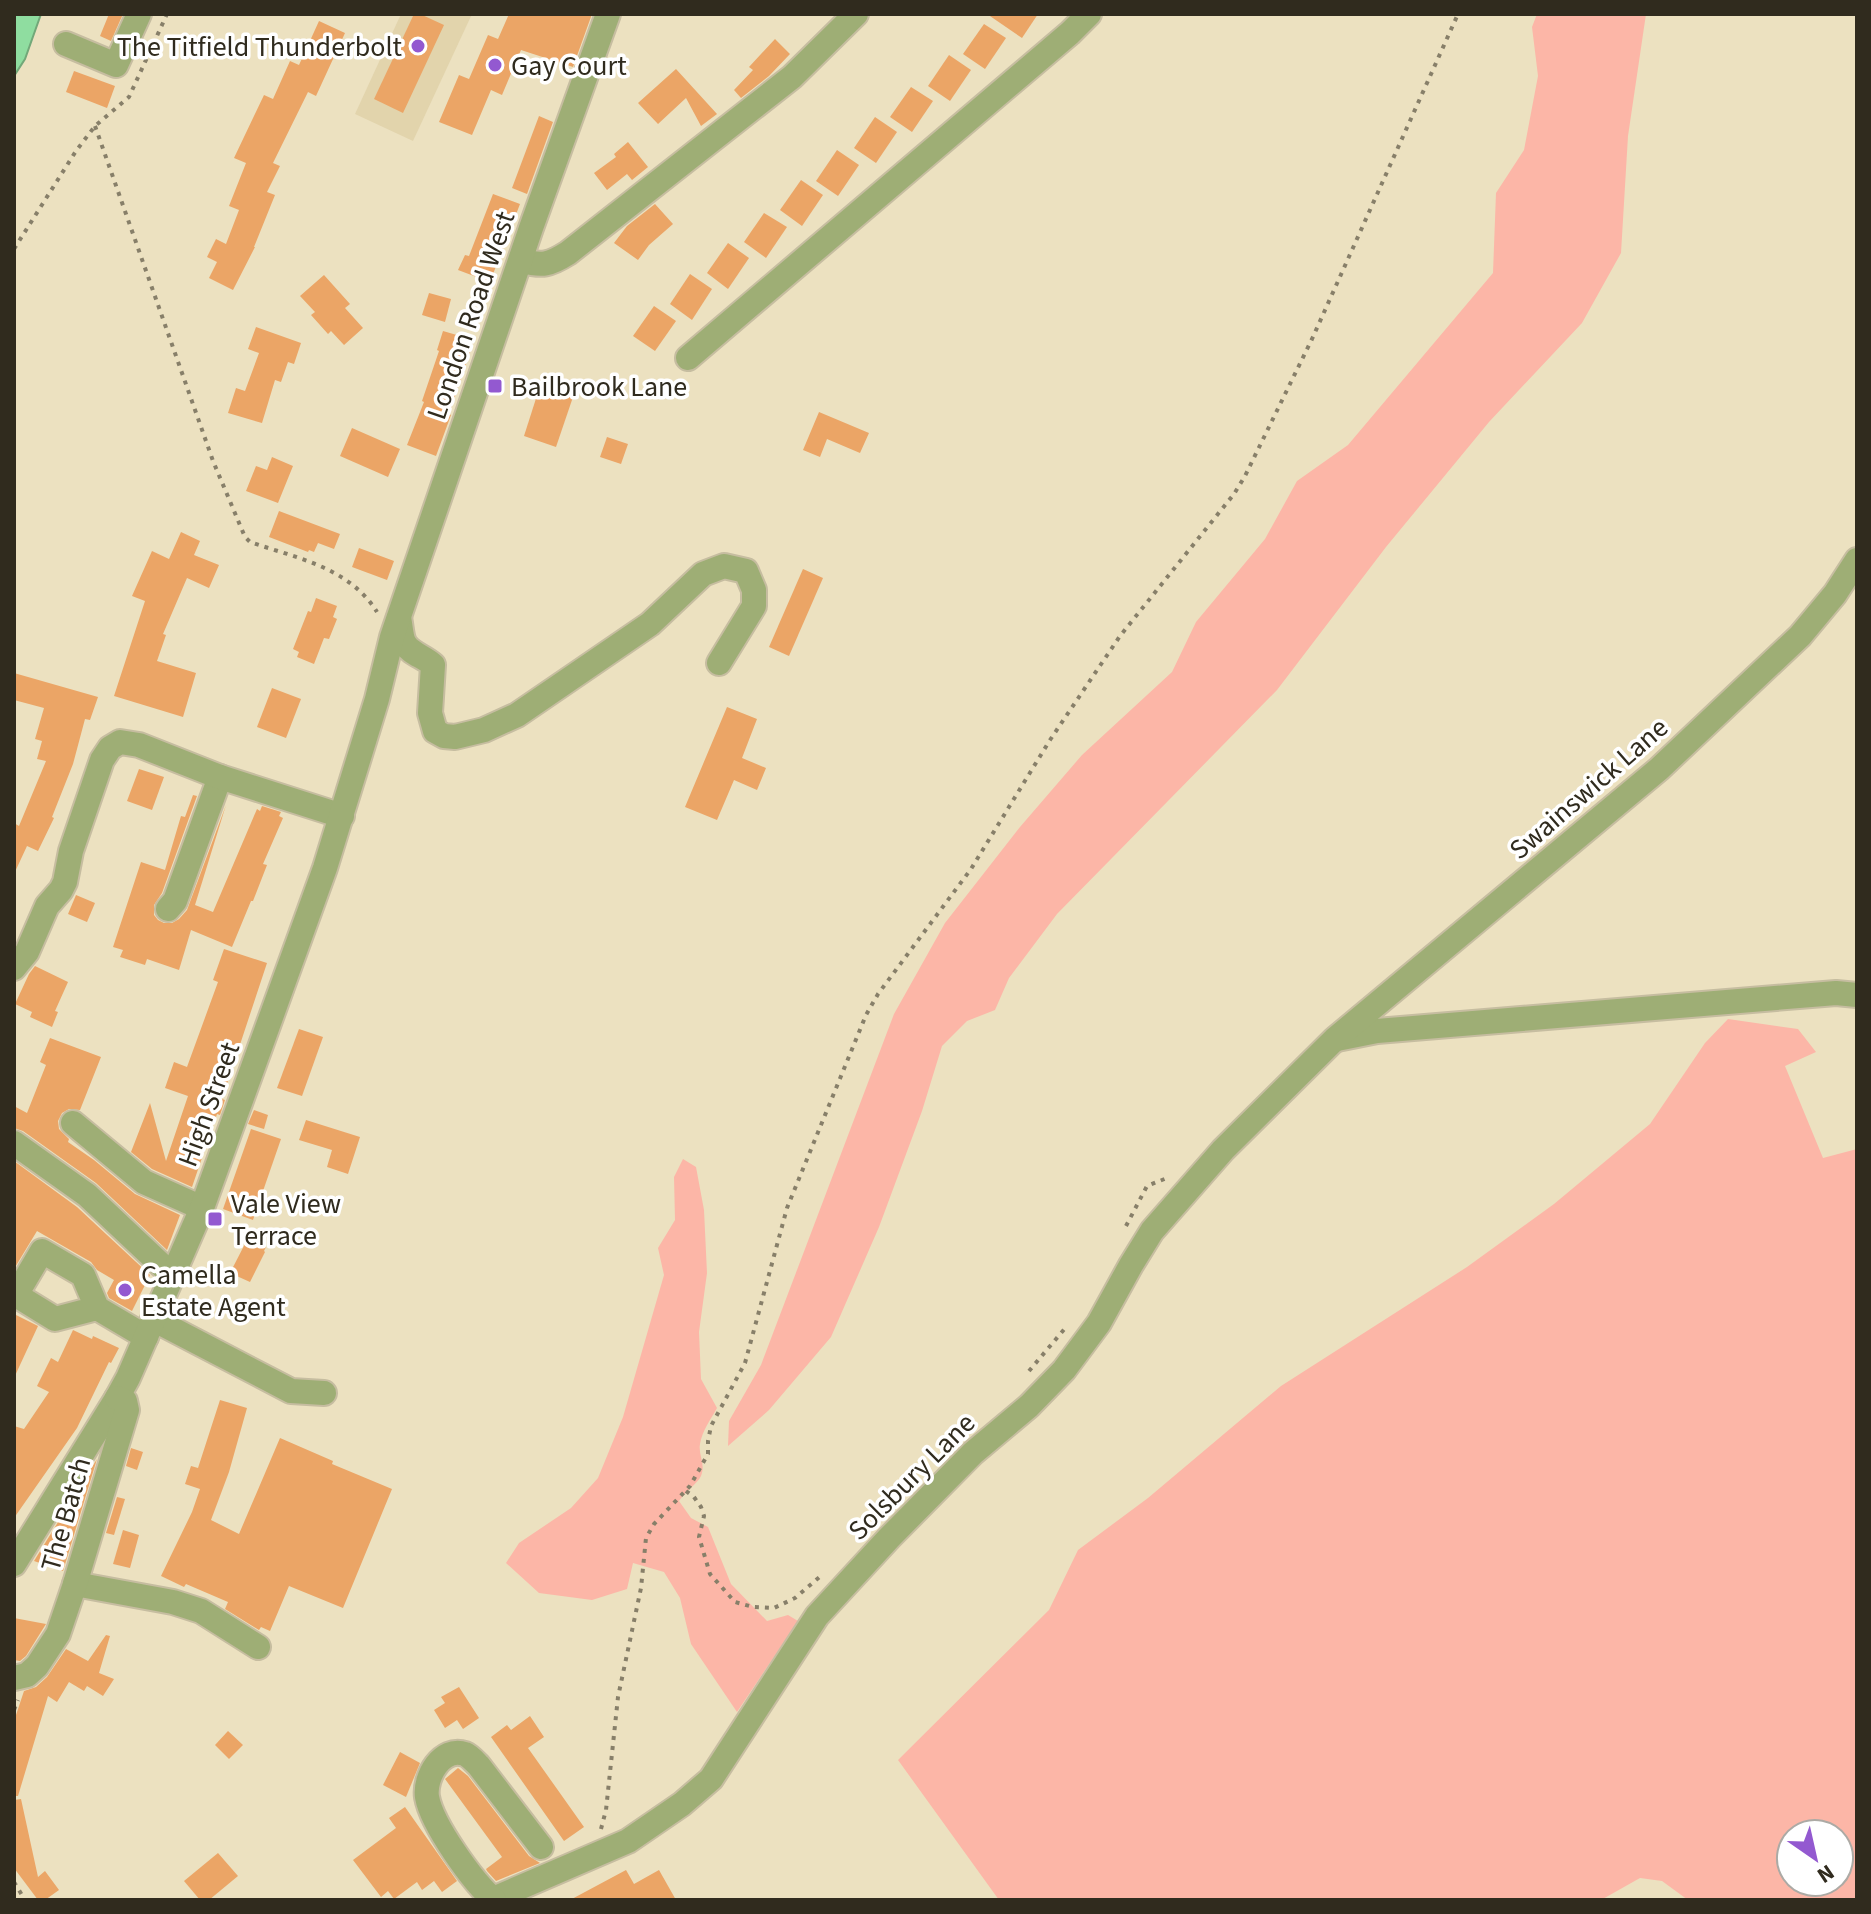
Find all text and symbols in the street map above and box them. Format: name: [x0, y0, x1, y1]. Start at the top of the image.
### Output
place label: The Titfield Thunderbolt: [117, 27, 403, 67]
marker: The Titfield Thunderbolt: [409, 37, 427, 55]
place label: Gay Court: [511, 46, 627, 86]
marker: Gay Court: [486, 56, 504, 74]
street label: London Road West: [417, 205, 525, 425]
place label: Bailbrook Lane: [511, 367, 687, 407]
marker: Bailbrook Lane: [486, 377, 504, 395]
street label: Swainswick Lane: [1500, 708, 1677, 869]
street label: High Street: [168, 1036, 250, 1172]
place label: Vale View Terrace: [231, 1184, 341, 1256]
marker: Vale View Terrace: [206, 1210, 224, 1228]
place label: Camella Estate Agent: [141, 1255, 286, 1327]
marker: Camella Estate Agent: [116, 1281, 134, 1299]
street label: Solsbury Lane: [839, 1404, 984, 1549]
street label: The Batch: [31, 1453, 101, 1576]
north arrow: [1775, 1818, 1855, 1898]
text: N: [1811, 1856, 1841, 1891]

